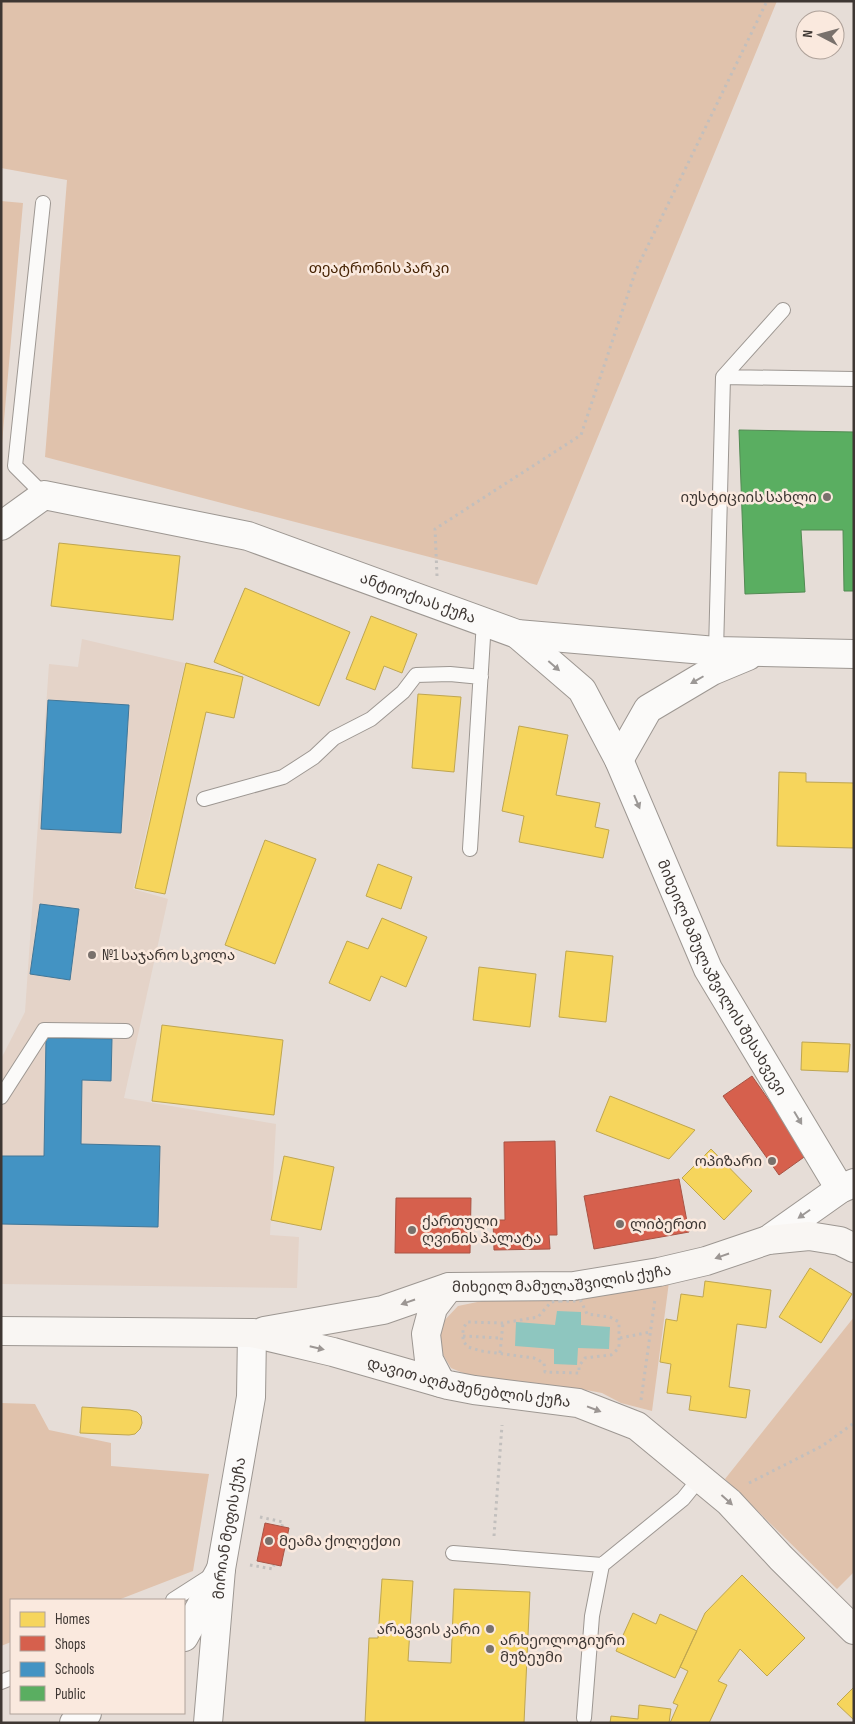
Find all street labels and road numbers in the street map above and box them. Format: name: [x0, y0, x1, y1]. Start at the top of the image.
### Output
street label: ანტიოქიას ქუჩა: [357, 569, 478, 628]
street label: მიხეილ მამულაშვილის შესახვევი: [653, 857, 791, 1099]
street label: მიხეილ მამულაშვილის ქუჩა: [452, 1260, 673, 1297]
street label: დავით აღმაშენებლის ქუჩა: [365, 1353, 572, 1412]
street label: მირიან მეფის ქუჩა: [209, 1456, 250, 1600]

